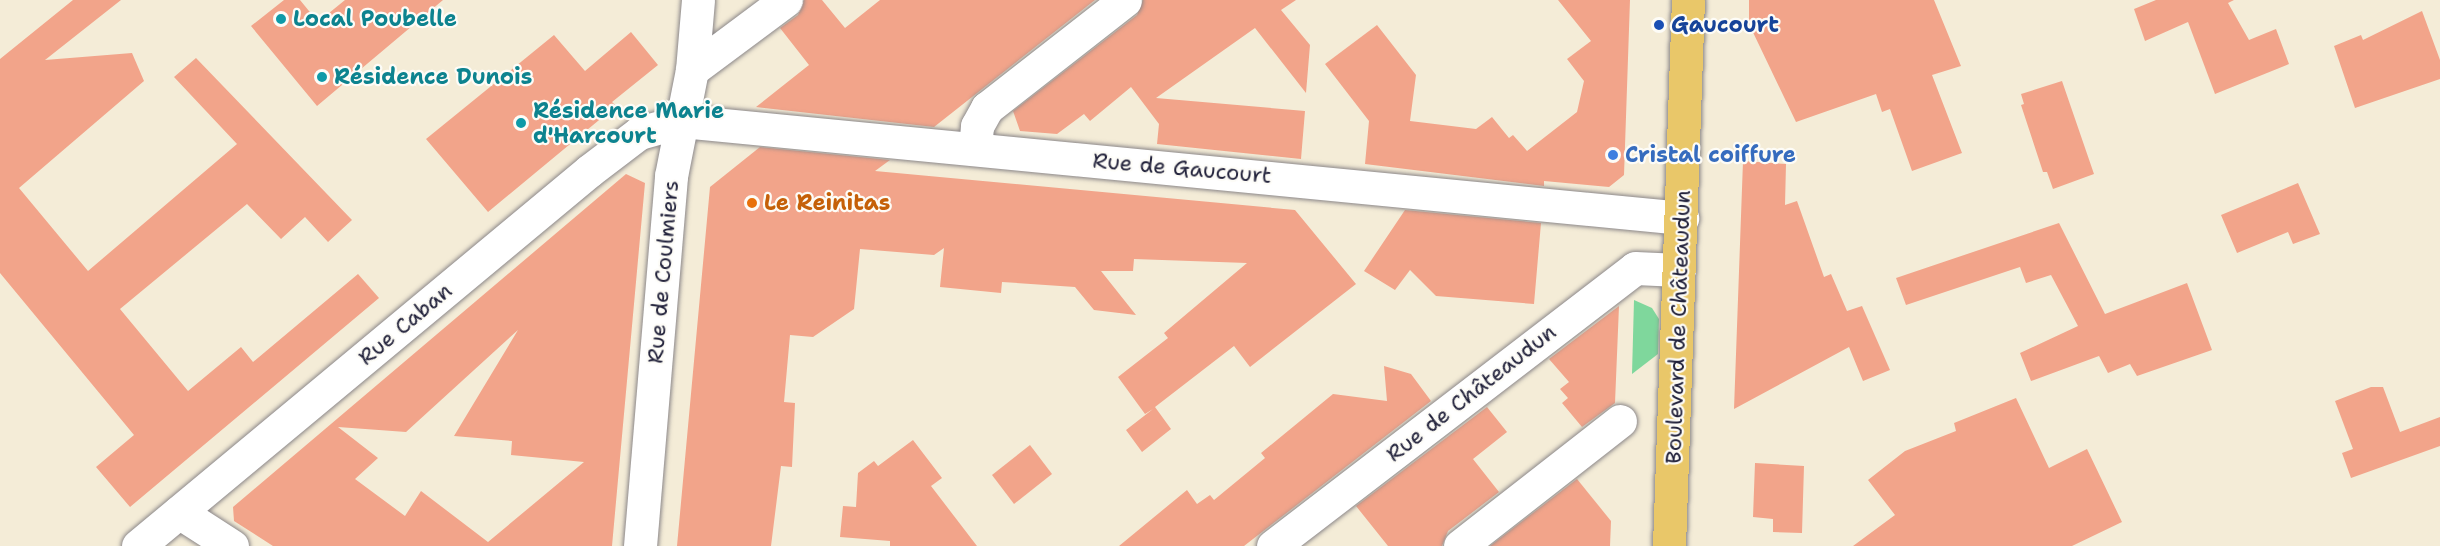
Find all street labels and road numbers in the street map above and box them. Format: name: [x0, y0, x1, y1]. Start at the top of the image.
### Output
street label: Rue de Gaucourt: [1092, 147, 1272, 189]
street label: Rue de Coulmiers: [642, 179, 684, 365]
street label: Boulevard de Châteaudun: [1660, 190, 1696, 464]
street label: Rue Caban: [353, 277, 457, 371]
street label: Rue de Châteaudun: [1381, 319, 1561, 467]

